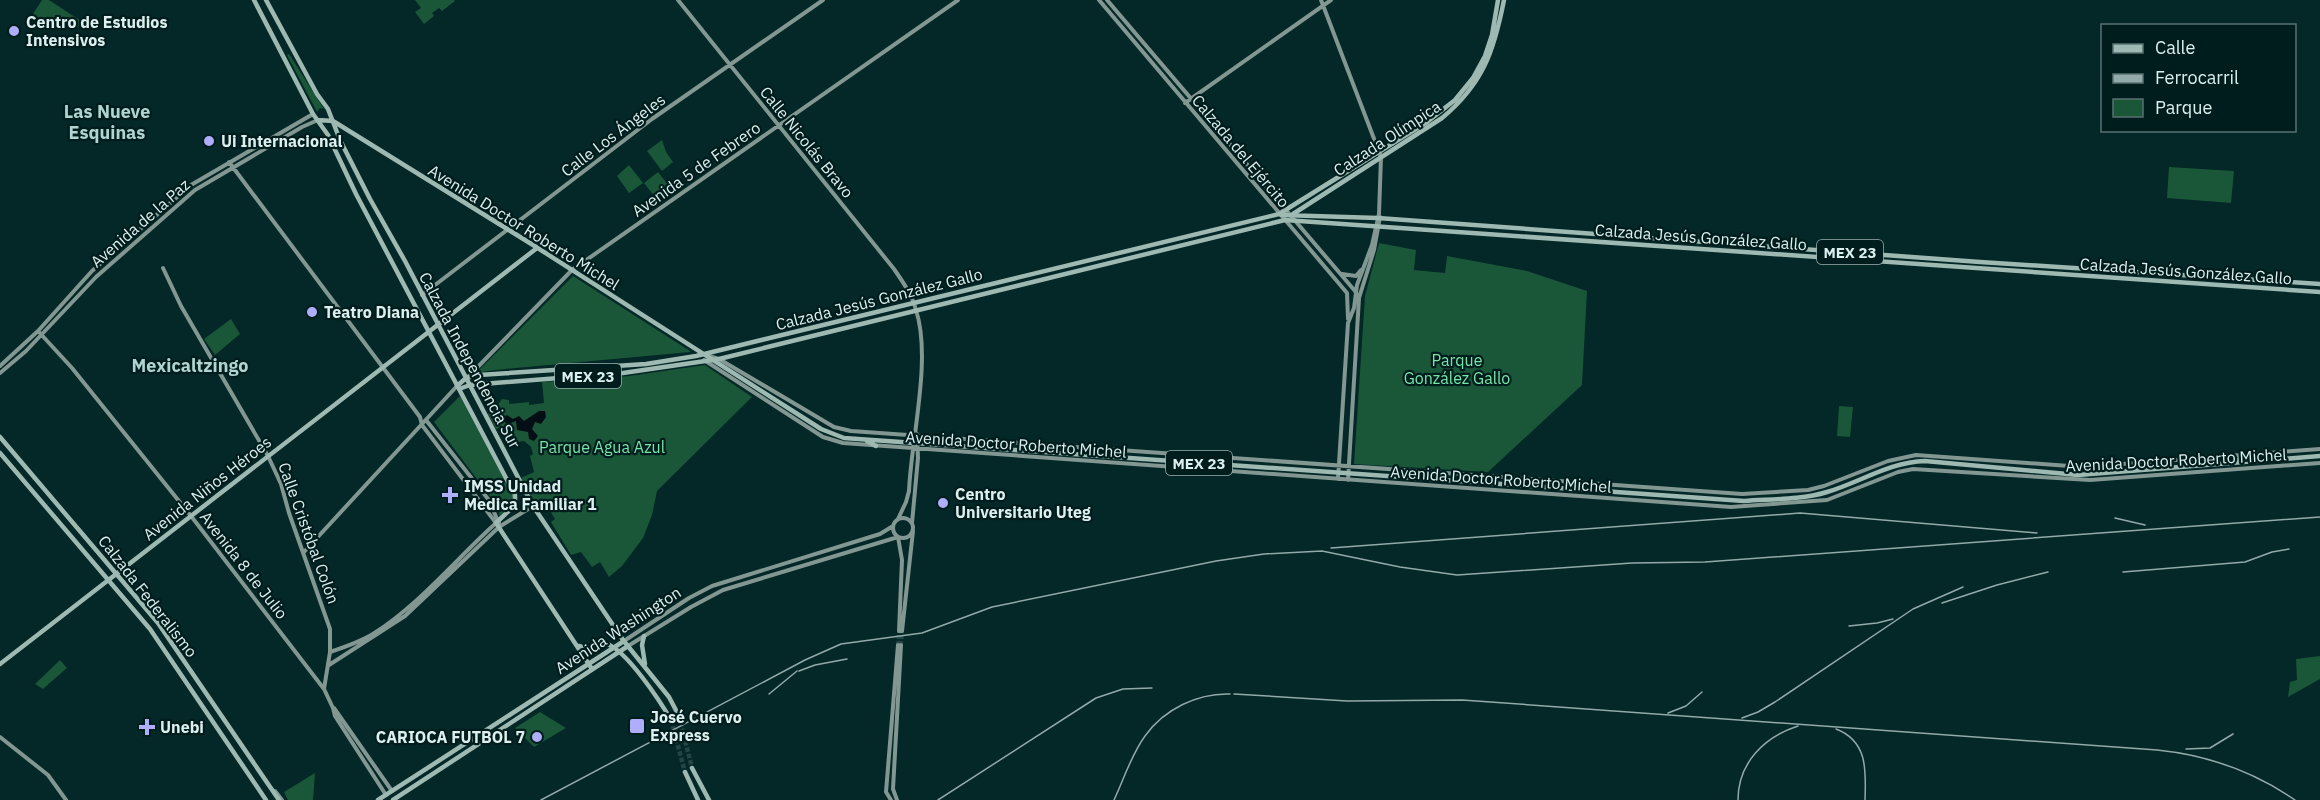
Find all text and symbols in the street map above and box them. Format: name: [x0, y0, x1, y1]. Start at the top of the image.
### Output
place label: Centro de Estudios Intensivos: [26, 12, 167, 50]
marker: Centro de Estudios Intensivos: [7, 24, 21, 38]
legend: [2101, 24, 2296, 132]
text: Calle: [2155, 36, 2195, 59]
text: Ferrocarril: [2155, 66, 2239, 89]
street label: Calle Nicolás Bravo: [756, 82, 858, 202]
street label: Calle Los Ángeles: [556, 88, 669, 181]
street label: Calzada del Ejército: [1188, 91, 1294, 211]
street label: Calzada Olímpica: [1330, 96, 1445, 180]
text: Parque: [2155, 96, 2213, 119]
district label: Las Nueve Esquinas: [64, 100, 150, 144]
street label: Avenida 5 de Febrero: [628, 117, 764, 221]
place label: Ui Internacional: [221, 131, 343, 151]
marker: Ui Internacional: [202, 134, 216, 148]
street label: Avenida Doctor Roberto Michel: [425, 160, 623, 294]
street label: Avenida de la Paz: [86, 174, 194, 272]
street label: Calzada Jesús González Gallo: [1594, 220, 1808, 254]
road number: MEX 23: [1817, 240, 1883, 264]
street label: Calzada Jesús González Gallo: [2079, 254, 2293, 288]
street label: Calzada Jesús González Gallo: [774, 264, 985, 334]
street label: Calzada Independencia Sur: [415, 268, 525, 452]
place label: Teatro Diana: [324, 302, 419, 322]
marker: Teatro Diana: [305, 305, 319, 319]
park label: Parque González Gallo: [1404, 350, 1510, 388]
district label: Mexicaltzingo: [132, 354, 248, 377]
road number: MEX 23: [555, 364, 621, 388]
street label: Avenida Doctor Roberto Michel: [905, 426, 1127, 462]
street label: Avenida Niños Héroes: [139, 432, 275, 544]
park label: Parque Agua Azul: [539, 437, 665, 457]
street label: Avenida Doctor Roberto Michel: [2065, 444, 2287, 476]
road number: MEX 23: [1166, 451, 1232, 475]
street label: Calle Cristóbal Colón: [274, 460, 344, 606]
street label: Avenida Doctor Roberto Michel: [1390, 461, 1612, 497]
place label: IMSS Unidad Medica Familiar 1: [464, 476, 597, 514]
place label: Centro Universitario Uteg: [955, 484, 1091, 522]
marker: IMSS Unidad Medica Familiar 1: [441, 486, 459, 504]
marker: Centro Universitario Uteg: [936, 496, 950, 510]
street label: Avenida 8 de Julio: [196, 507, 292, 623]
street label: Calzada Federalismo: [94, 531, 202, 661]
street label: Avenida Washington: [551, 582, 685, 678]
place label: José Cuervo Express: [650, 707, 742, 745]
place label: Unebi: [160, 717, 204, 737]
marker: José Cuervo Express: [628, 717, 646, 735]
marker: Unebi: [138, 718, 156, 736]
place label: CARIOCA FUTBOL 7: [376, 727, 525, 747]
marker: CARIOCA FUTBOL 7: [530, 730, 544, 744]

